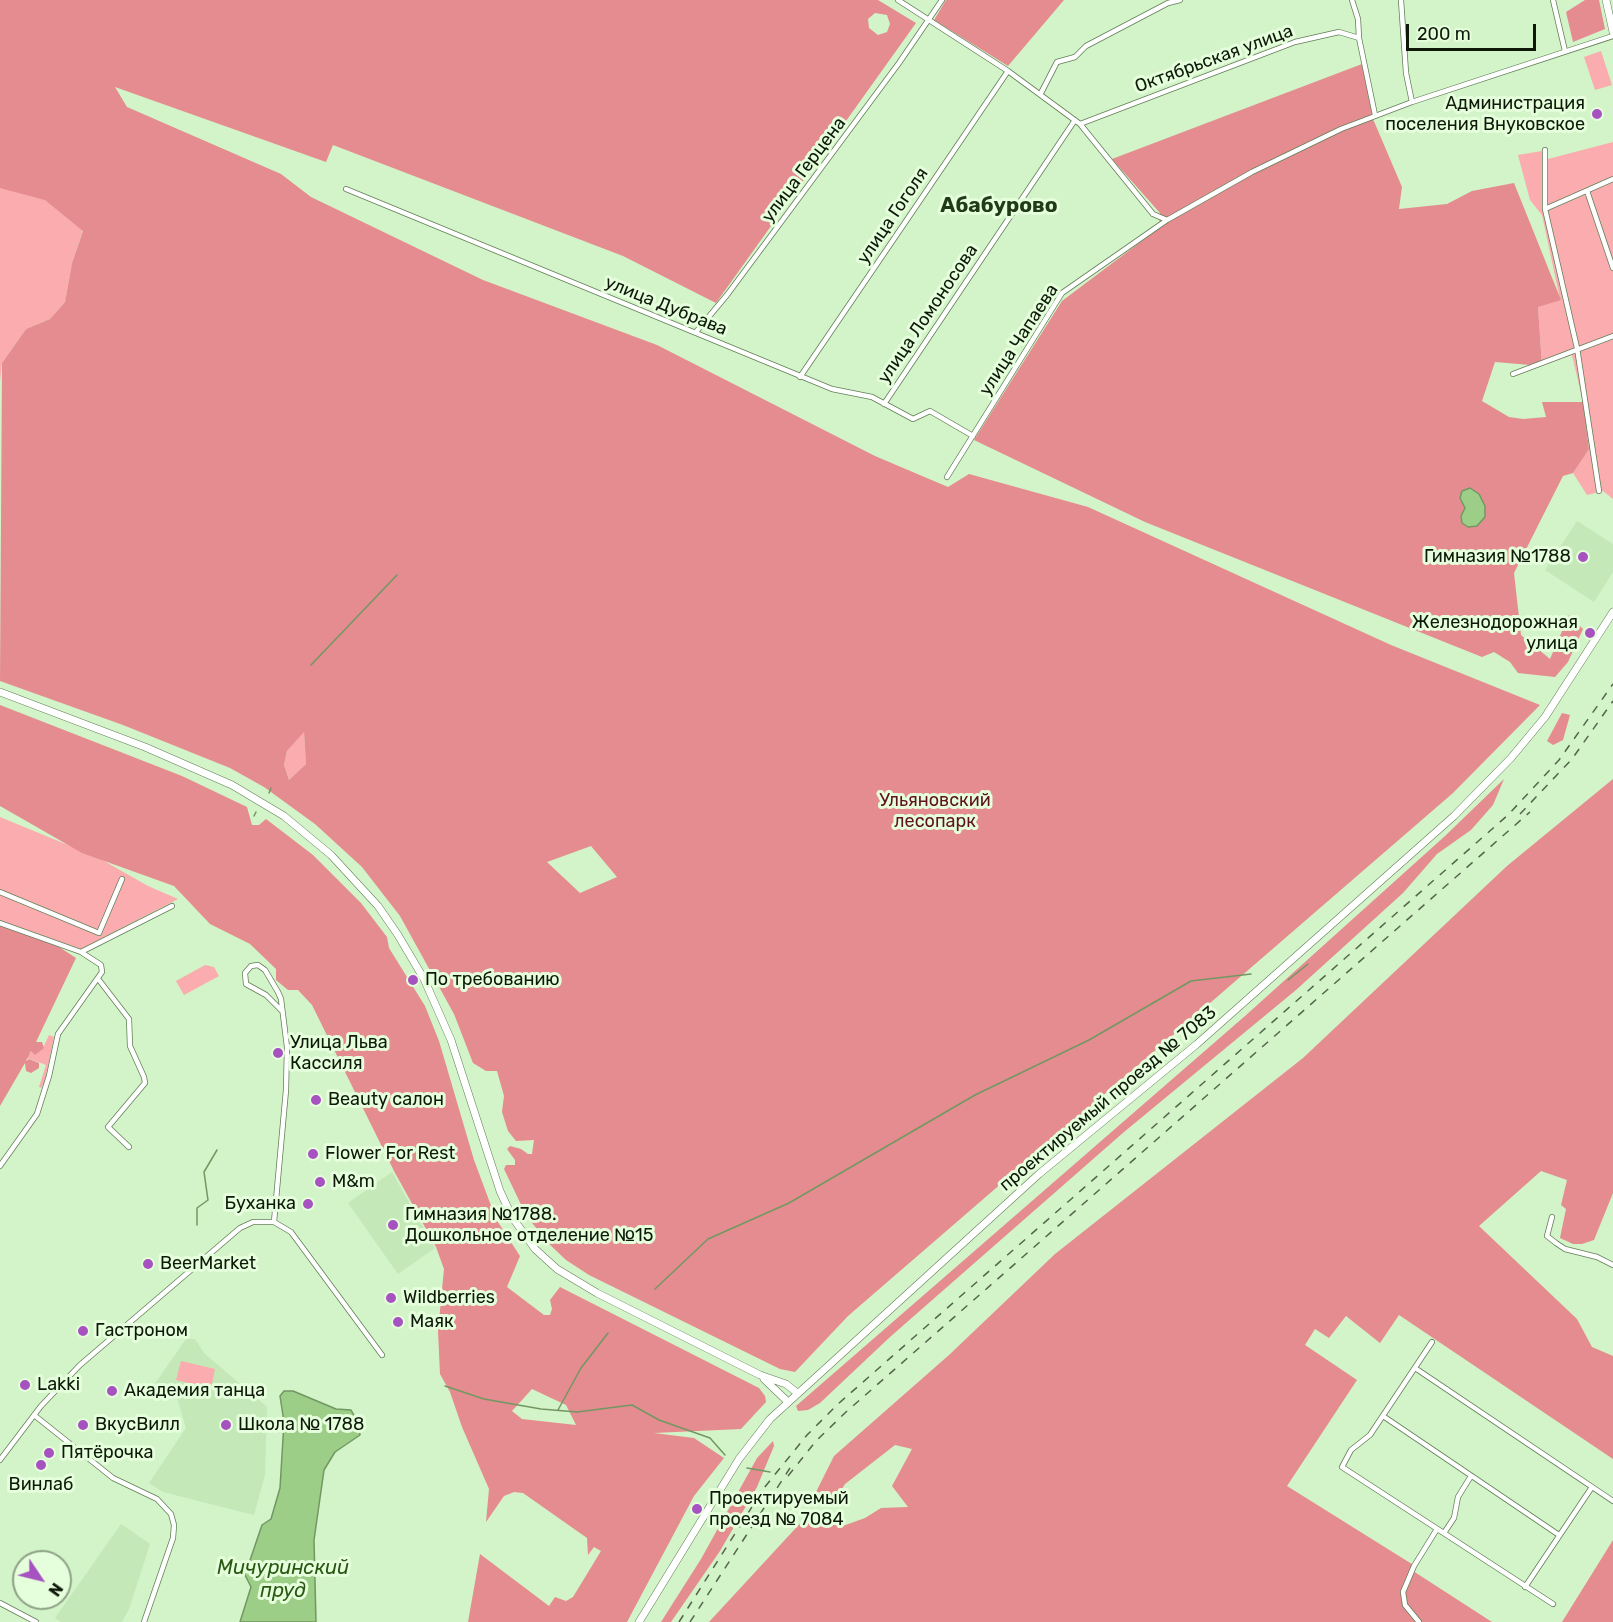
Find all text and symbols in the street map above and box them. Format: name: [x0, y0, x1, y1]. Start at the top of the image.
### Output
scale bar: [1409, 12, 1540, 50]
street label: Октябрьская улица: [1132, 20, 1296, 98]
text: 200 m: [1417, 23, 1471, 45]
place label: Администрация поселения Внуковское: [1385, 93, 1585, 136]
marker: Администрация поселения Внуковское: [1590, 107, 1604, 121]
street label: улица Герцена: [757, 113, 851, 227]
street label: улица Гоголя: [853, 164, 933, 268]
district label: Абабурово: [940, 193, 1058, 219]
street label: улица Ломоносова: [873, 240, 983, 388]
street label: улица Дубрава: [602, 272, 730, 340]
street label: улица Чапаева: [975, 280, 1063, 400]
place label: Гимназия №1788: [1424, 546, 1571, 568]
marker: Гимназия №1788: [1576, 550, 1590, 564]
place label: Железнодорожная улица: [1412, 612, 1578, 654]
marker: Железнодорожная улица: [1583, 626, 1597, 640]
park label: Ульяновский лесопарк: [879, 790, 991, 832]
place label: По требованию: [425, 969, 560, 991]
marker: По требованию: [406, 973, 420, 987]
street label: проектируемый проезд № 7083: [995, 1002, 1221, 1196]
place label: Улица Льва Кассиля: [290, 1032, 388, 1074]
marker: Улица Льва Кассиля: [271, 1046, 285, 1060]
place label: Beauty салон: [328, 1089, 444, 1111]
marker: Beauty салон: [309, 1093, 323, 1107]
place label: Flower For Rest: [325, 1143, 455, 1165]
marker: Flower For Rest: [306, 1147, 320, 1161]
place label: M&m: [332, 1171, 375, 1193]
marker: M&m: [313, 1175, 327, 1189]
place label: Буханка: [224, 1193, 296, 1215]
marker: Буханка: [301, 1197, 315, 1211]
place label: Гимназия №1788. Дошкольное отделение №15: [405, 1204, 653, 1246]
marker: Гимназия №1788. Дошкольное отделение №15: [386, 1218, 400, 1232]
place label: BeerMarket: [160, 1253, 256, 1275]
marker: BeerMarket: [141, 1257, 155, 1271]
place label: Wildberries: [403, 1287, 495, 1309]
marker: Wildberries: [384, 1291, 398, 1305]
place label: Маяк: [410, 1311, 454, 1333]
marker: Маяк: [391, 1315, 405, 1329]
place label: Гастроном: [95, 1320, 188, 1342]
marker: Гастроном: [76, 1324, 90, 1338]
place label: Lakki: [37, 1374, 80, 1396]
marker: Lakki: [18, 1378, 32, 1392]
place label: Академия танца: [124, 1380, 265, 1402]
marker: Академия танца: [105, 1384, 119, 1398]
place label: ВкусВилл: [95, 1414, 180, 1436]
place label: Школа № 1788: [238, 1414, 364, 1436]
marker: ВкусВилл: [76, 1418, 90, 1432]
marker: Школа № 1788: [219, 1418, 233, 1432]
place label: Пятёрочка: [61, 1442, 154, 1464]
marker: Пятёрочка: [42, 1446, 56, 1460]
marker: Винлаб: [34, 1458, 48, 1472]
place label: Винлаб: [9, 1474, 73, 1496]
place label: Проектируемый проезд № 7084: [709, 1488, 849, 1530]
marker: Проектируемый проезд № 7084: [690, 1502, 704, 1516]
north arrow: [12, 1550, 72, 1610]
water label: Мичуринский пруд: [217, 1556, 349, 1603]
text: N: [44, 1579, 67, 1600]

